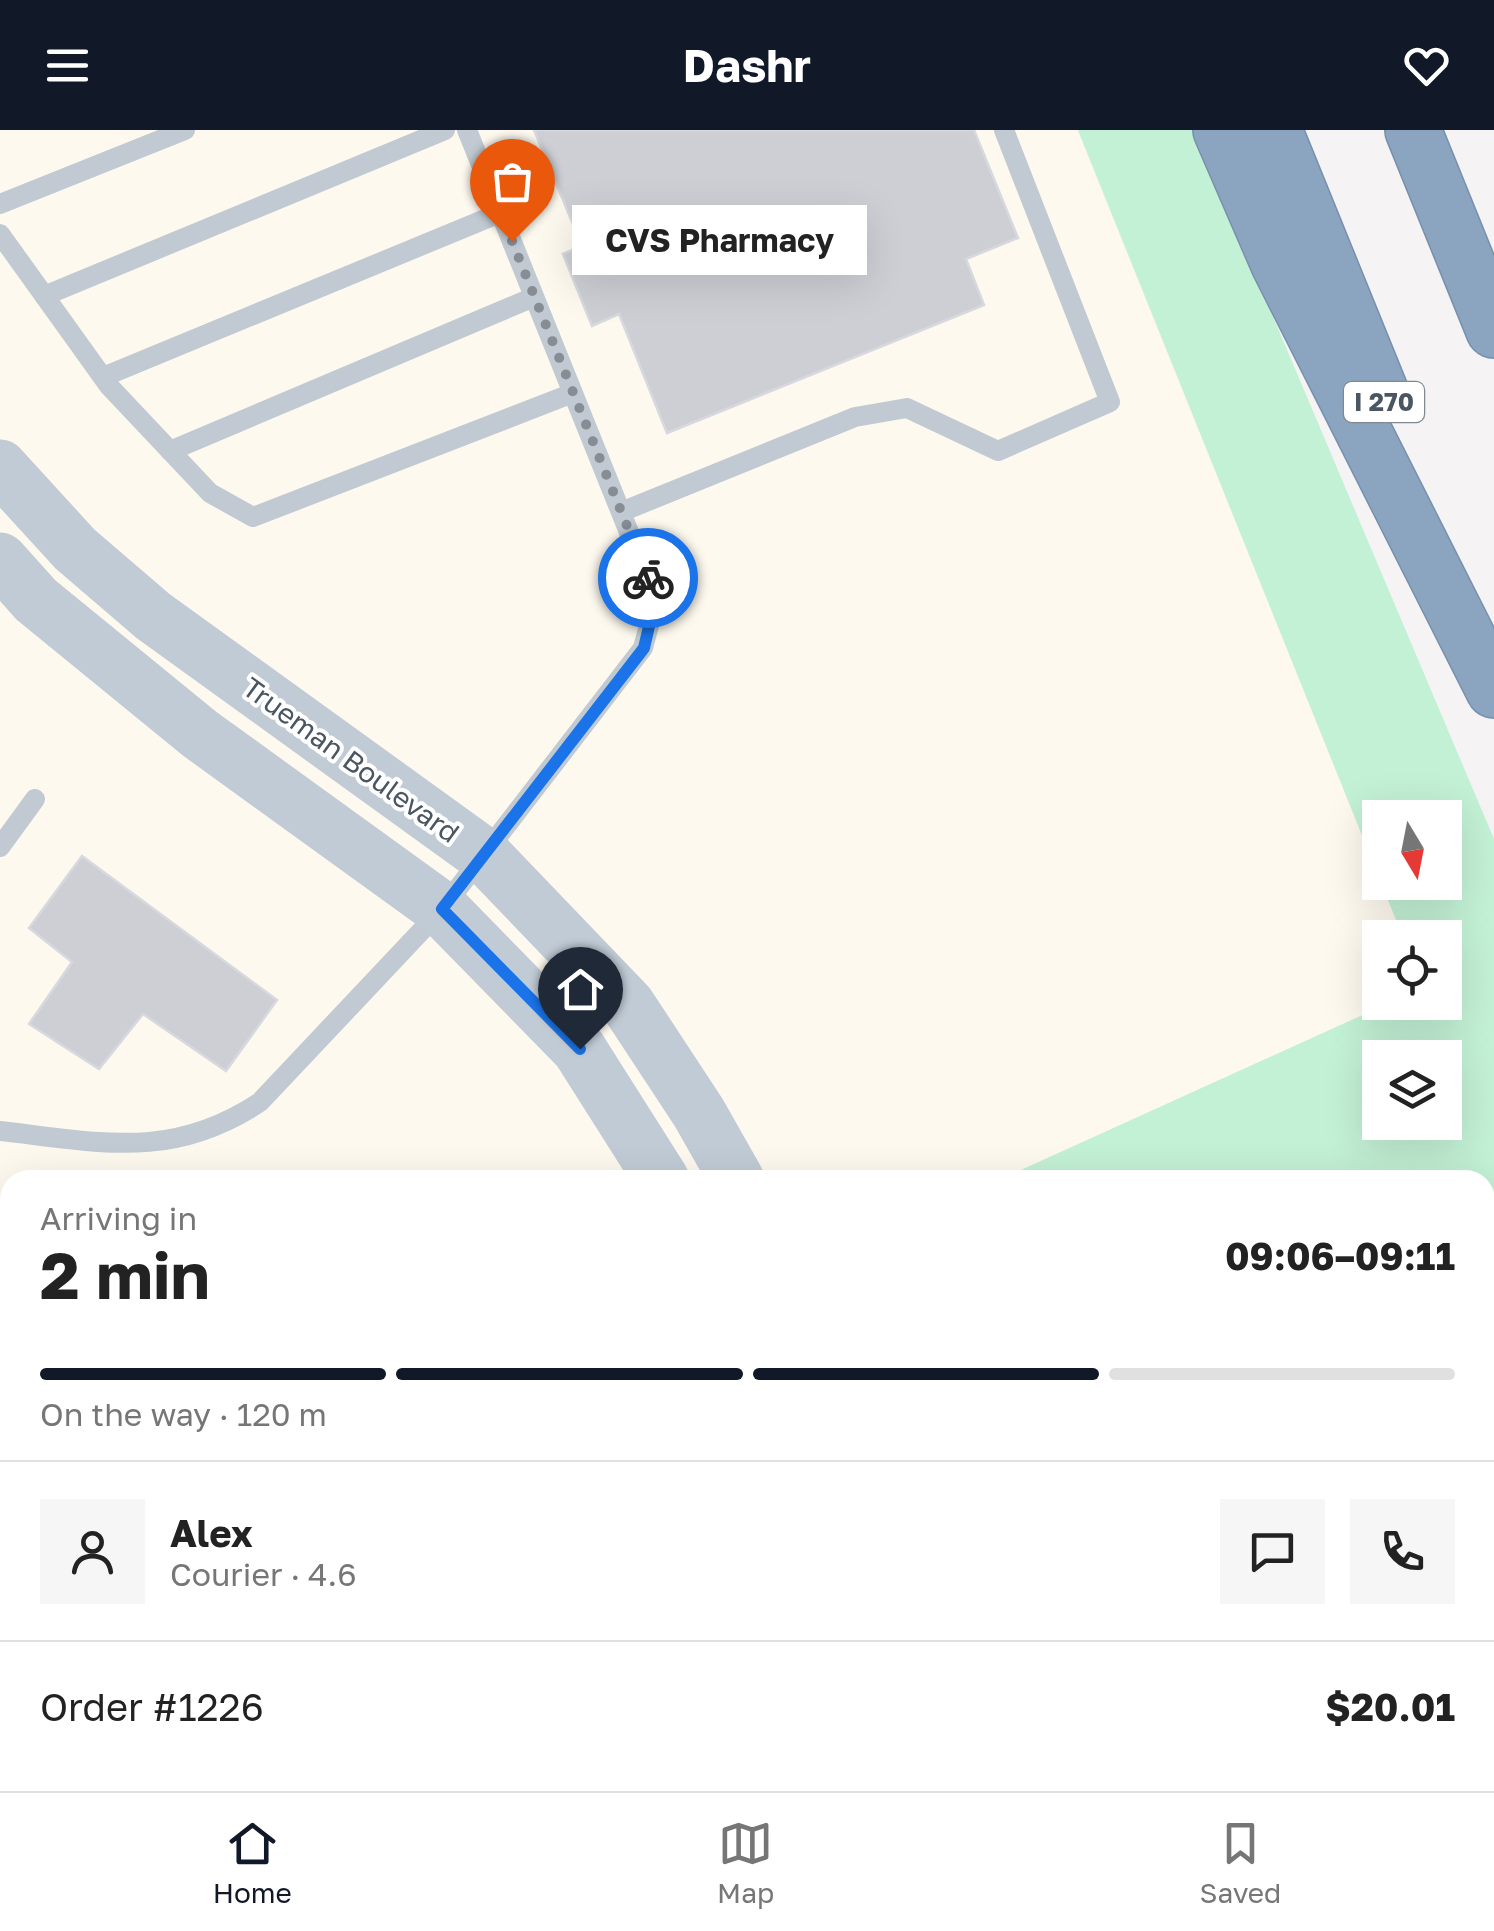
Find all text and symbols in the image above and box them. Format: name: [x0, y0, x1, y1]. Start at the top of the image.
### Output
icon: menu: [40, 38, 95, 93]
text: Dashr: [683, 38, 811, 92]
icon: heart: [1399, 38, 1454, 93]
pin: [470, 139, 555, 242]
icon: bag: [485, 154, 540, 209]
callout: CVS Pharmacy: [572, 206, 867, 276]
text: CVS Pharmacy: [605, 221, 834, 259]
road number: I 270: [1344, 382, 1424, 422]
courier: [598, 528, 698, 628]
icon: bike: [621, 551, 676, 606]
street label: Trueman Boulevard: [237, 670, 466, 849]
north arrow: [1362, 800, 1462, 900]
map controls: [1362, 800, 1462, 1140]
button: locate: [1362, 920, 1462, 1020]
pin: [538, 947, 623, 1050]
icon: home: [553, 962, 608, 1017]
button: layers: [1362, 1040, 1462, 1140]
text: Arriving in: [40, 1199, 197, 1237]
text: 09:06–09:11: [1225, 1233, 1455, 1278]
text: 2 min: [40, 1235, 210, 1313]
text: On the way · 120 m: [40, 1395, 327, 1433]
button: person: [40, 1499, 145, 1604]
button: chat: [1220, 1499, 1325, 1604]
button: phone: [1350, 1499, 1455, 1604]
text: Alex: [170, 1510, 253, 1555]
text: Courier · 4.6: [170, 1555, 357, 1593]
text: Order #1226: [40, 1684, 264, 1729]
text: $20.01: [1325, 1684, 1455, 1729]
tab: Home: [213, 1816, 292, 1909]
tab: Map: [717, 1816, 774, 1909]
tab: Saved: [1200, 1816, 1281, 1909]

